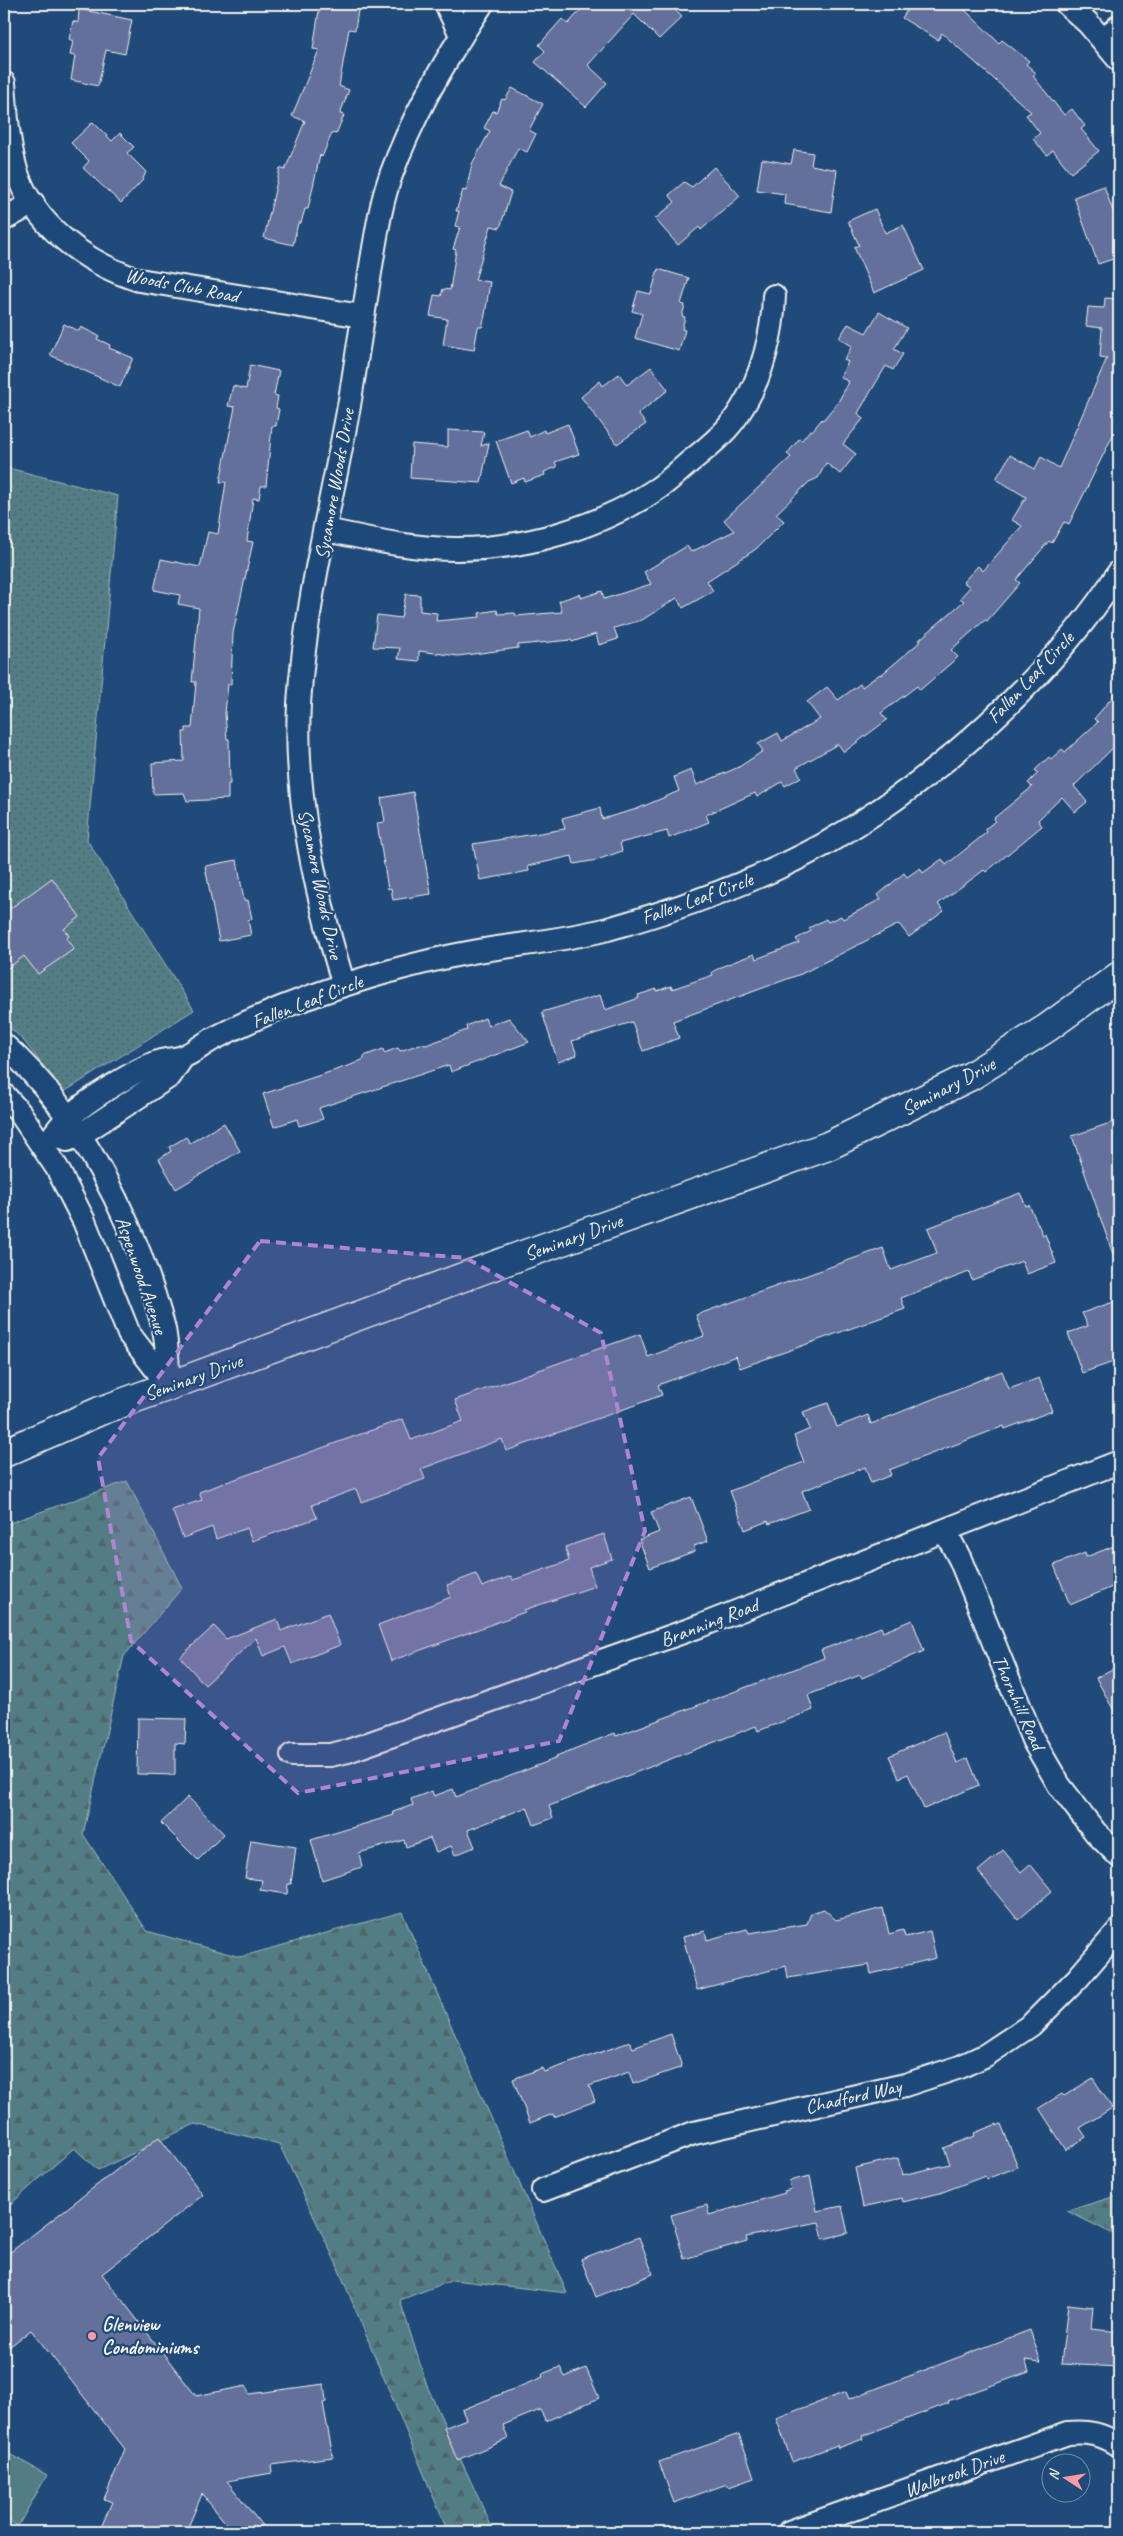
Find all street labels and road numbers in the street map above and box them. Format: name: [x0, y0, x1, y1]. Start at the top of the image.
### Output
street label: Woods Club Road: [123, 262, 244, 309]
street label: Sycamore Woods Drive: [309, 405, 360, 561]
street label: Fallen Leaf Circle: [981, 625, 1080, 729]
street label: Sycamore Woods Drive: [292, 807, 349, 963]
street label: Fallen Leaf Circle: [638, 866, 758, 930]
street label: Fallen Leaf Circle: [248, 968, 368, 1034]
street label: Seminary Drive: [897, 1051, 1001, 1122]
street label: Seminary Drive: [521, 1208, 627, 1267]
street label: Aspenwood Avenue: [110, 1213, 174, 1339]
street label: Seminary Drive: [141, 1348, 247, 1407]
street label: Branning Road: [657, 1591, 765, 1653]
street label: Thornhill Road: [987, 1651, 1052, 1756]
street label: Chadford Way: [803, 2073, 906, 2120]
street label: Walbrook Drive: [901, 2443, 1009, 2503]

